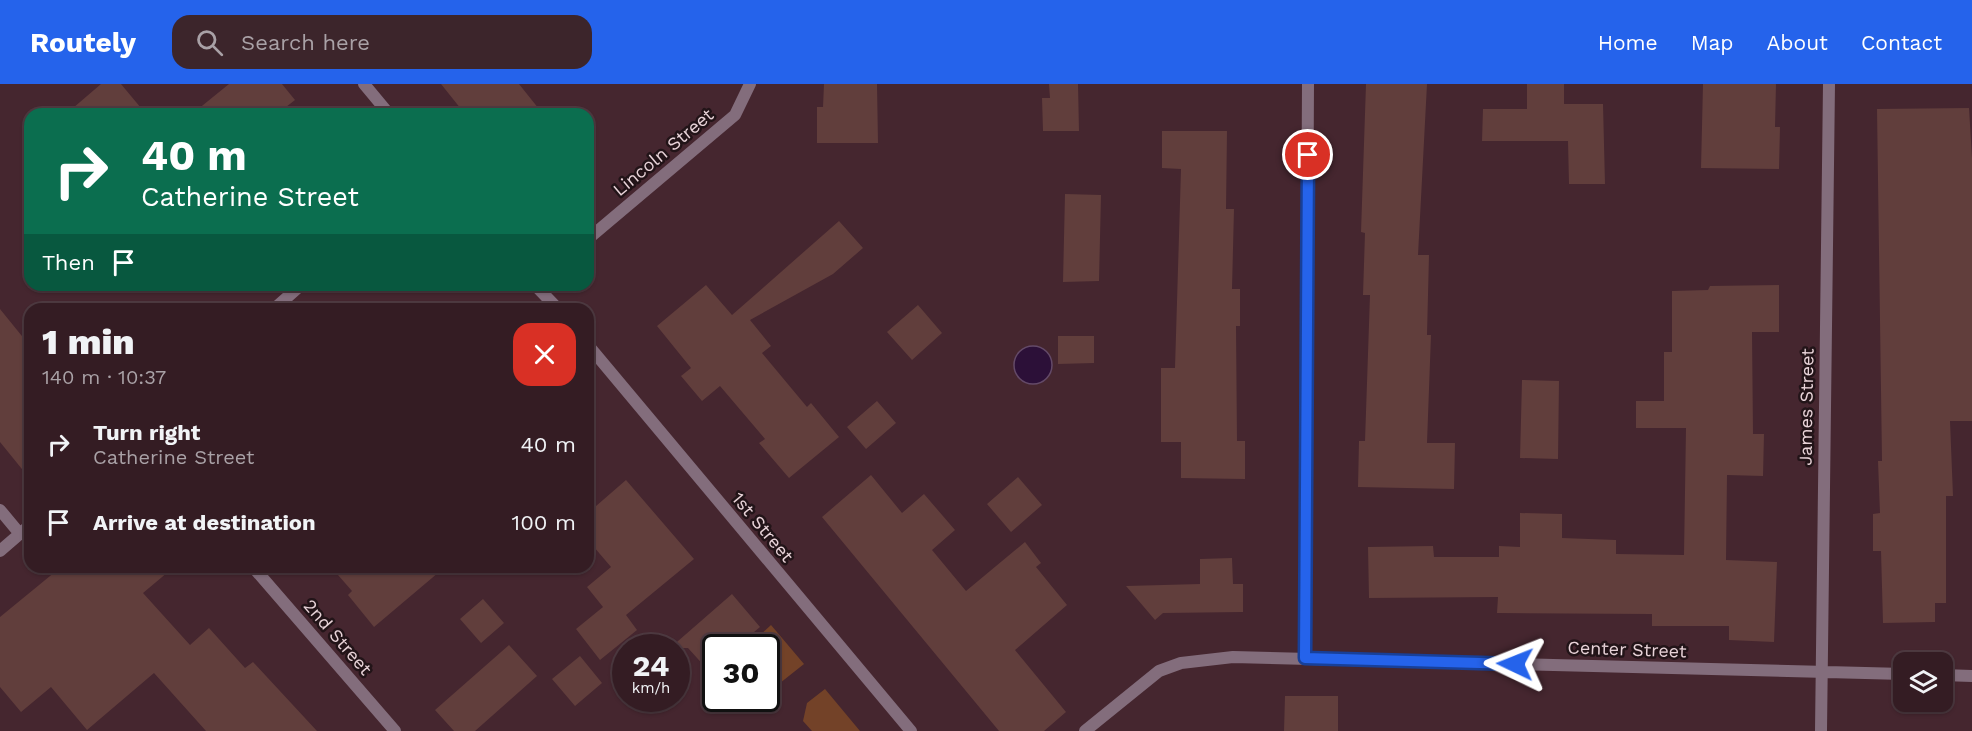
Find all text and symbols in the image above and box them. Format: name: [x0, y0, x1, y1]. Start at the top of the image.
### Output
search box: [172, 15, 592, 69]
text: Routely: [30, 26, 136, 59]
icon: search: [193, 26, 226, 59]
text: Search here: [241, 30, 370, 55]
text: Home: [1598, 30, 1658, 55]
text: Map: [1691, 30, 1734, 55]
text: About: [1767, 30, 1828, 55]
text: Contact: [1861, 30, 1942, 55]
street label: Lincoln Street: [609, 104, 718, 200]
pin: [1282, 129, 1333, 180]
text: 40 m: [141, 131, 247, 180]
icon: right: [42, 132, 120, 210]
icon: arrive: [1291, 138, 1324, 171]
text: Catherine Street: [141, 181, 359, 213]
icon: arrive: [107, 246, 140, 279]
text: Then: [42, 250, 95, 275]
text: 1 min: [42, 321, 135, 363]
button: close: [513, 323, 576, 386]
street label: James Street: [1794, 348, 1818, 466]
text: 140 m · 10:37: [42, 365, 166, 389]
text: Turn right: [93, 420, 200, 445]
icon: right: [42, 428, 75, 461]
text: 40 m: [520, 432, 576, 457]
text: Catherine Street: [93, 445, 254, 469]
street label: 1st Street: [728, 488, 798, 566]
icon: arrive: [42, 506, 75, 539]
text: Arrive at destination: [93, 510, 316, 535]
text: 100 m: [512, 510, 576, 535]
street label: 2nd Street: [299, 595, 377, 679]
position arrow: [1483, 632, 1547, 696]
speed limit sign: 30: [702, 634, 780, 712]
street label: Center Street: [1567, 636, 1687, 662]
text: 24: [633, 648, 669, 683]
map controls: [1893, 652, 1953, 712]
button: layers: [1893, 652, 1953, 712]
text: km/h: [632, 679, 670, 697]

